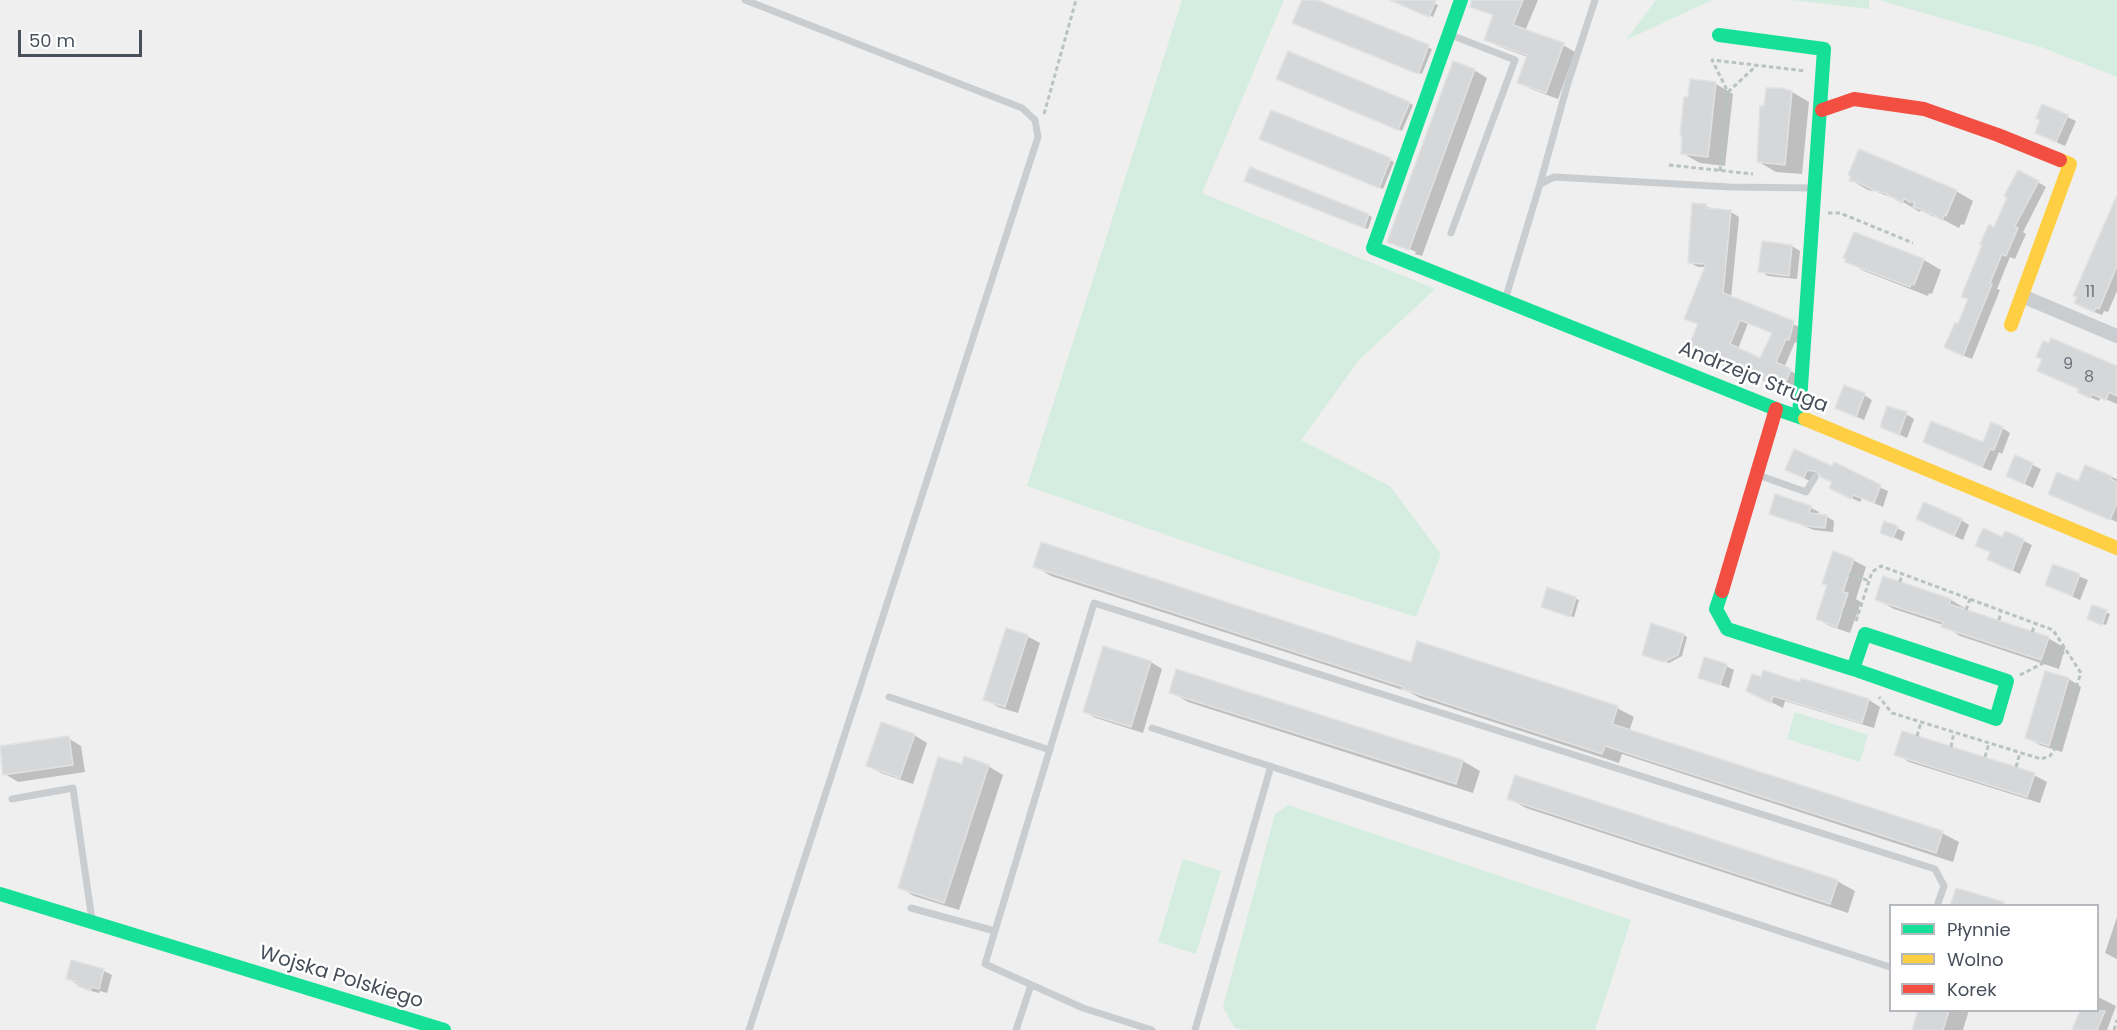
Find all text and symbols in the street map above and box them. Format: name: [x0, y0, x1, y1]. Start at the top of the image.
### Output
scale bar: [21, 18, 146, 56]
text: 50 m: [29, 28, 75, 53]
house number: 11: [2085, 283, 2095, 303]
street label: Andrzeja Struga: [1675, 337, 1831, 419]
house number: 9: [2063, 355, 2073, 375]
house number: 8: [2084, 368, 2094, 388]
legend: [1889, 904, 2099, 1012]
text: Płynnie: [1947, 917, 2011, 942]
street label: Wojska Polskiego: [256, 942, 426, 1014]
text: Wolno: [1947, 947, 2004, 972]
text: Korek: [1947, 977, 1996, 1002]

